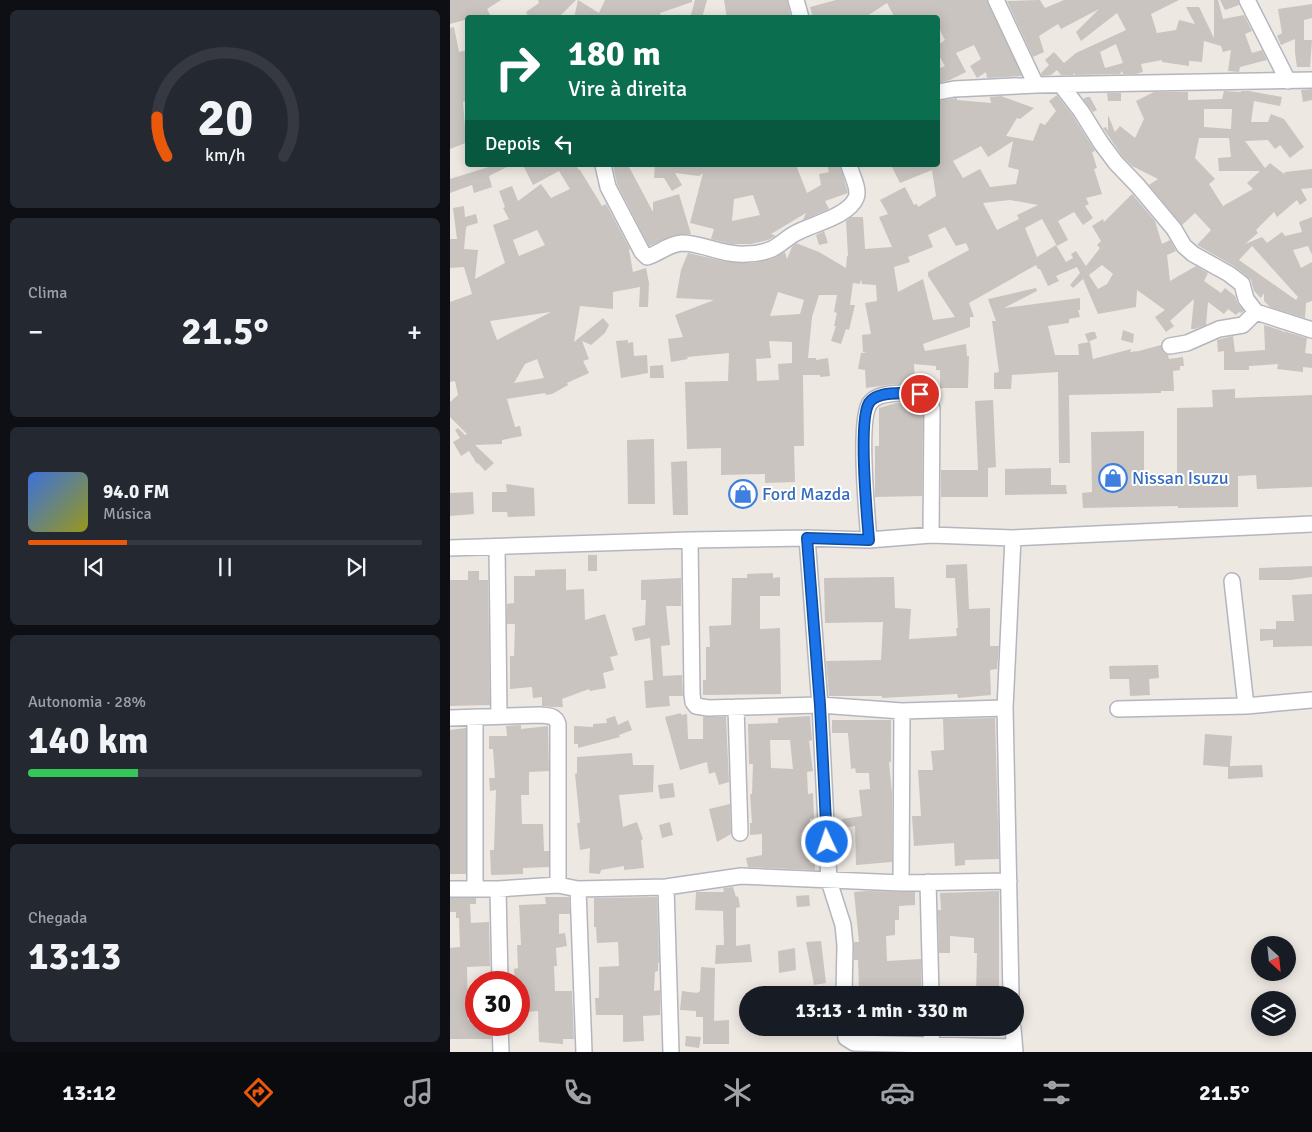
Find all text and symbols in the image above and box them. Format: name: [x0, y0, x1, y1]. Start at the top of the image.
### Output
text: 180 m: [568, 32, 661, 75]
icon: right: [485, 35, 550, 100]
text: Vire à direita: [568, 75, 687, 102]
text: 20: [197, 86, 253, 150]
icon: left: [550, 130, 578, 158]
text: Depois: [485, 132, 540, 156]
text: km/h: [205, 144, 245, 166]
text: Clima: [28, 283, 67, 303]
text: 21.5°: [181, 308, 269, 355]
text: −: [28, 315, 43, 349]
text: +: [407, 315, 422, 349]
pin: [899, 373, 941, 415]
icon: arrive: [906, 380, 934, 408]
shop icon: Nissan Isuzu: [1098, 463, 1128, 493]
place label: Nissan Isuzu: [1132, 467, 1229, 489]
shop icon: Ford Mazda: [728, 479, 758, 509]
text: 94.0 FM: [103, 480, 169, 504]
place label: Ford Mazda: [762, 483, 850, 505]
text: Música: [103, 504, 152, 524]
icon: previous: [80, 553, 108, 581]
icon: pause: [211, 553, 239, 581]
icon: next: [342, 553, 370, 581]
text: Autonomia · 28%: [28, 692, 146, 712]
text: 140 km: [28, 717, 149, 764]
position arrow: [800, 815, 852, 867]
text: Chegada: [28, 908, 87, 928]
text: 13:13: [28, 933, 121, 980]
north arrow: [1251, 936, 1296, 981]
map controls: [1251, 936, 1296, 1036]
speed limit sign: 30: [465, 971, 530, 1036]
button: layers: [1251, 991, 1296, 1036]
text: 13:13 · 1 min · 330 m: [795, 999, 968, 1023]
icon: directions: [241, 1075, 276, 1110]
icon: music: [401, 1075, 436, 1110]
icon: phone: [560, 1075, 595, 1110]
icon: climate: [720, 1075, 755, 1110]
icon: car: [880, 1075, 915, 1110]
icon: filters: [1039, 1075, 1074, 1110]
text: 13:12: [62, 1079, 116, 1106]
text: 21.5°: [1199, 1079, 1250, 1106]

